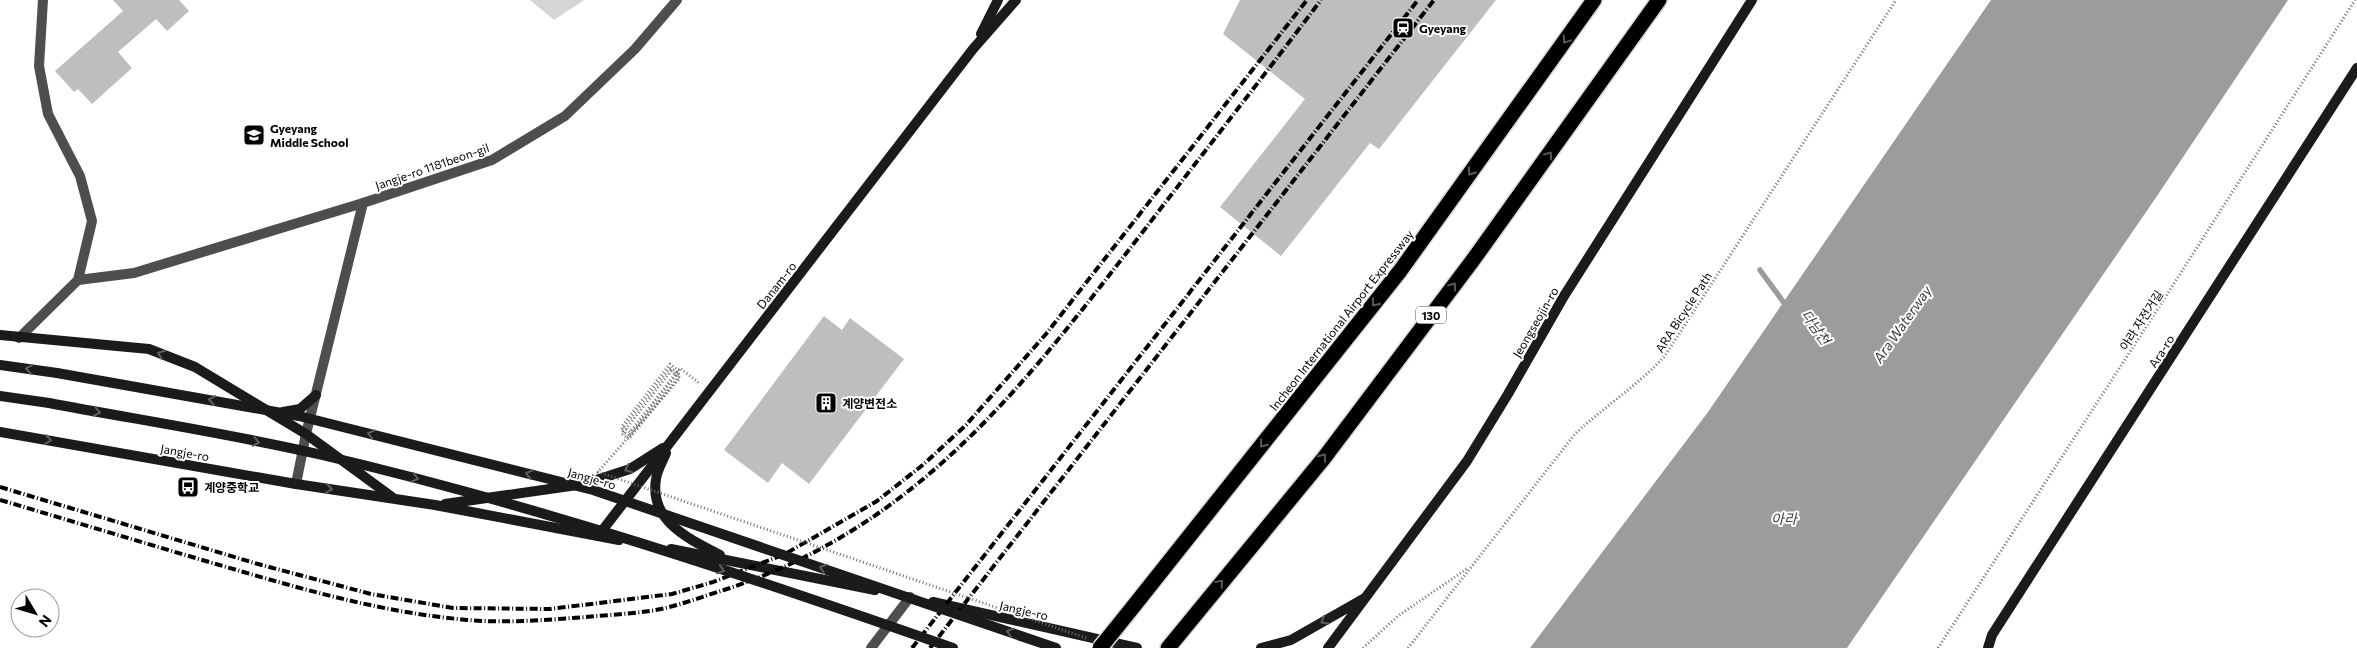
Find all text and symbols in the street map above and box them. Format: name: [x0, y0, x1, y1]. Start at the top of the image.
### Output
station icon: Gyeyang: [1391, 16, 1415, 40]
place label: Gyeyang: [1419, 21, 1467, 35]
one-way arrow: [1563, 34, 1572, 44]
place label: Gyeyang Middle School: [270, 121, 348, 149]
school or university icon: Gyeyang Middle School: [242, 123, 266, 147]
street label: Jangje-ro 1181beon-gil: [373, 140, 491, 193]
one-way arrow: [1543, 151, 1552, 160]
one-way arrow: [1468, 166, 1477, 176]
street label: Incheon International Airport Expressway: [1266, 227, 1416, 413]
street label: Danam-ro: [753, 259, 799, 311]
street label: ARA Bicycle Path: [1652, 269, 1714, 355]
water label: Ara Waterway: [1869, 282, 1935, 367]
one-way arrow: [1448, 283, 1456, 292]
street label: Jeongseojin-ro: [1509, 284, 1562, 360]
street label: 아라 자전거길: [2116, 287, 2166, 353]
one-way arrow: [1372, 297, 1380, 306]
road number: 130: [1416, 306, 1446, 324]
water label: 다남천: [1798, 306, 1835, 349]
street label: Ara-ro: [2145, 332, 2177, 370]
one-way arrow: [157, 350, 166, 360]
one-way arrow: [24, 364, 32, 375]
building icon: 계양변전소: [814, 391, 838, 415]
one-way arrow: [208, 396, 217, 406]
place label: 계양변전소: [842, 396, 897, 410]
one-way arrow: [92, 406, 101, 417]
one-way arrow: [367, 429, 376, 440]
one-way arrow: [44, 435, 52, 445]
one-way arrow: [252, 437, 261, 447]
one-way arrow: [1261, 438, 1269, 447]
street label: Jangje-ro: [159, 441, 211, 464]
one-way arrow: [1318, 454, 1326, 463]
one-way arrow: [625, 462, 634, 472]
street label: Jangje-ro: [566, 464, 618, 492]
one-way arrow: [525, 469, 533, 479]
one-way arrow: [410, 472, 419, 483]
bus stop icon: 계양중학교: [176, 475, 200, 499]
place label: 계양중학교: [204, 480, 259, 494]
one-way arrow: [324, 484, 333, 494]
water label: 아라: [1771, 510, 1799, 527]
one-way arrow: [716, 564, 725, 574]
one-way arrow: [820, 564, 828, 574]
one-way arrow: [1214, 579, 1223, 588]
north arrow: [10, 588, 60, 638]
street label: Jangje-ro: [998, 598, 1050, 623]
text: N: [36, 612, 56, 631]
one-way arrow: [1320, 615, 1329, 625]
one-way arrow: [1007, 628, 1015, 638]

